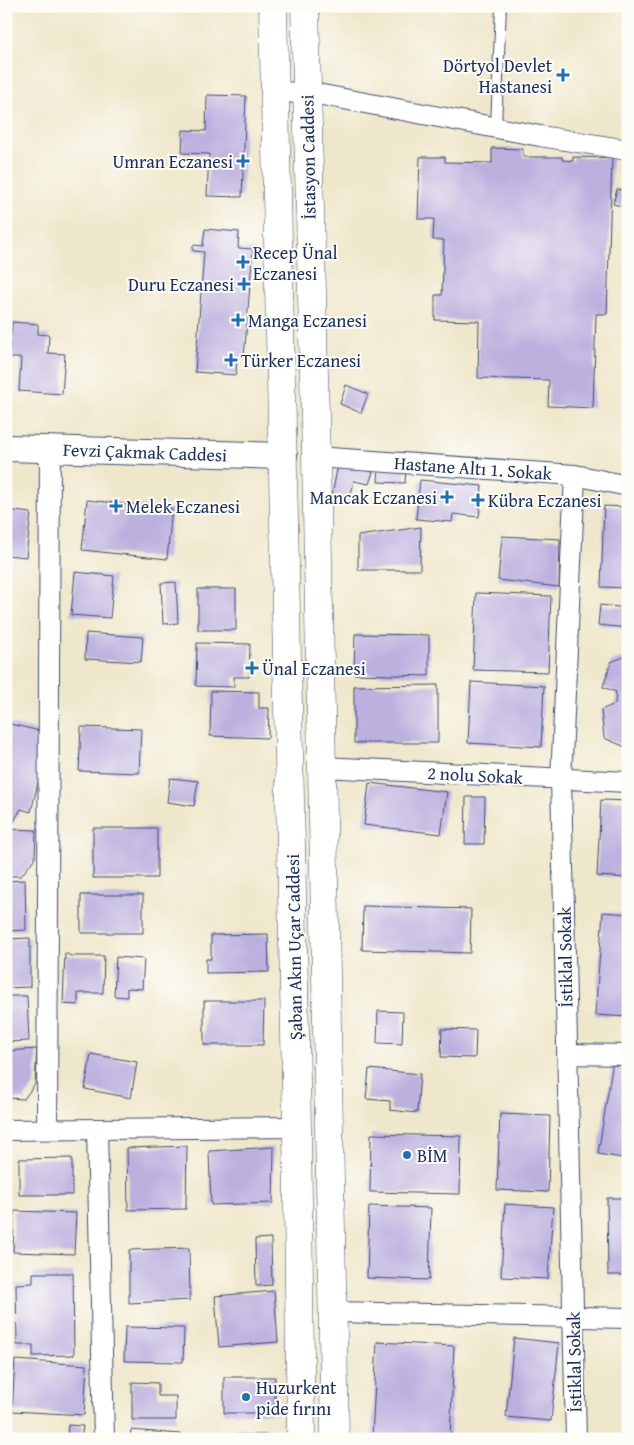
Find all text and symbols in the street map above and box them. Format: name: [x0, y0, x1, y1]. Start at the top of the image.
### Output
place label: Dörtyol Devlet Hastanesi: [443, 52, 553, 100]
marker: Dörtyol Devlet Hastanesi: [556, 68, 570, 82]
street label: İstasyon Caddesi: [293, 94, 323, 220]
place label: Umran Eczanesi: [112, 148, 233, 175]
marker: Umran Eczanesi: [237, 155, 249, 167]
place label: Recep Ünal Eczanesi: [253, 239, 337, 287]
marker: Recep Ünal Eczanesi: [237, 256, 249, 268]
place label: Duru Eczanesi: [128, 271, 234, 298]
marker: Duru Eczanesi: [238, 278, 250, 290]
place label: Manga Eczanesi: [248, 307, 367, 334]
marker: Manga Eczanesi: [232, 314, 244, 326]
place label: Türker Eczanesi: [241, 347, 361, 374]
marker: Türker Eczanesi: [225, 354, 237, 366]
street label: Fevzi Çakmak Caddesi: [62, 436, 228, 468]
street label: Hastane Altı 1. Sokak: [393, 449, 554, 487]
place label: Mancak Eczanesi: [310, 484, 437, 511]
place label: Kübra Eczanesi: [488, 487, 602, 514]
marker: Mancak Eczanesi: [441, 491, 453, 503]
place label: Melek Eczanesi: [126, 493, 240, 520]
marker: Kübra Eczanesi: [472, 494, 484, 506]
marker: Melek Eczanesi: [110, 500, 122, 512]
place label: Ünal Eczanesi: [262, 655, 366, 682]
marker: Ünal Eczanesi: [246, 662, 258, 674]
street label: 2 nolu Sokak: [427, 759, 524, 791]
street label: Şaban Akın Uçar Caddesi: [279, 854, 309, 1040]
street label: İstiklal Sokak: [551, 906, 579, 1008]
place label: BİM: [417, 1142, 448, 1169]
marker: BİM: [401, 1149, 413, 1161]
street label: İstiklal Sokak: [560, 1311, 588, 1413]
place label: Huzurkent pide fırını: [256, 1374, 337, 1422]
marker: Huzurkent pide fırını: [240, 1391, 252, 1403]

